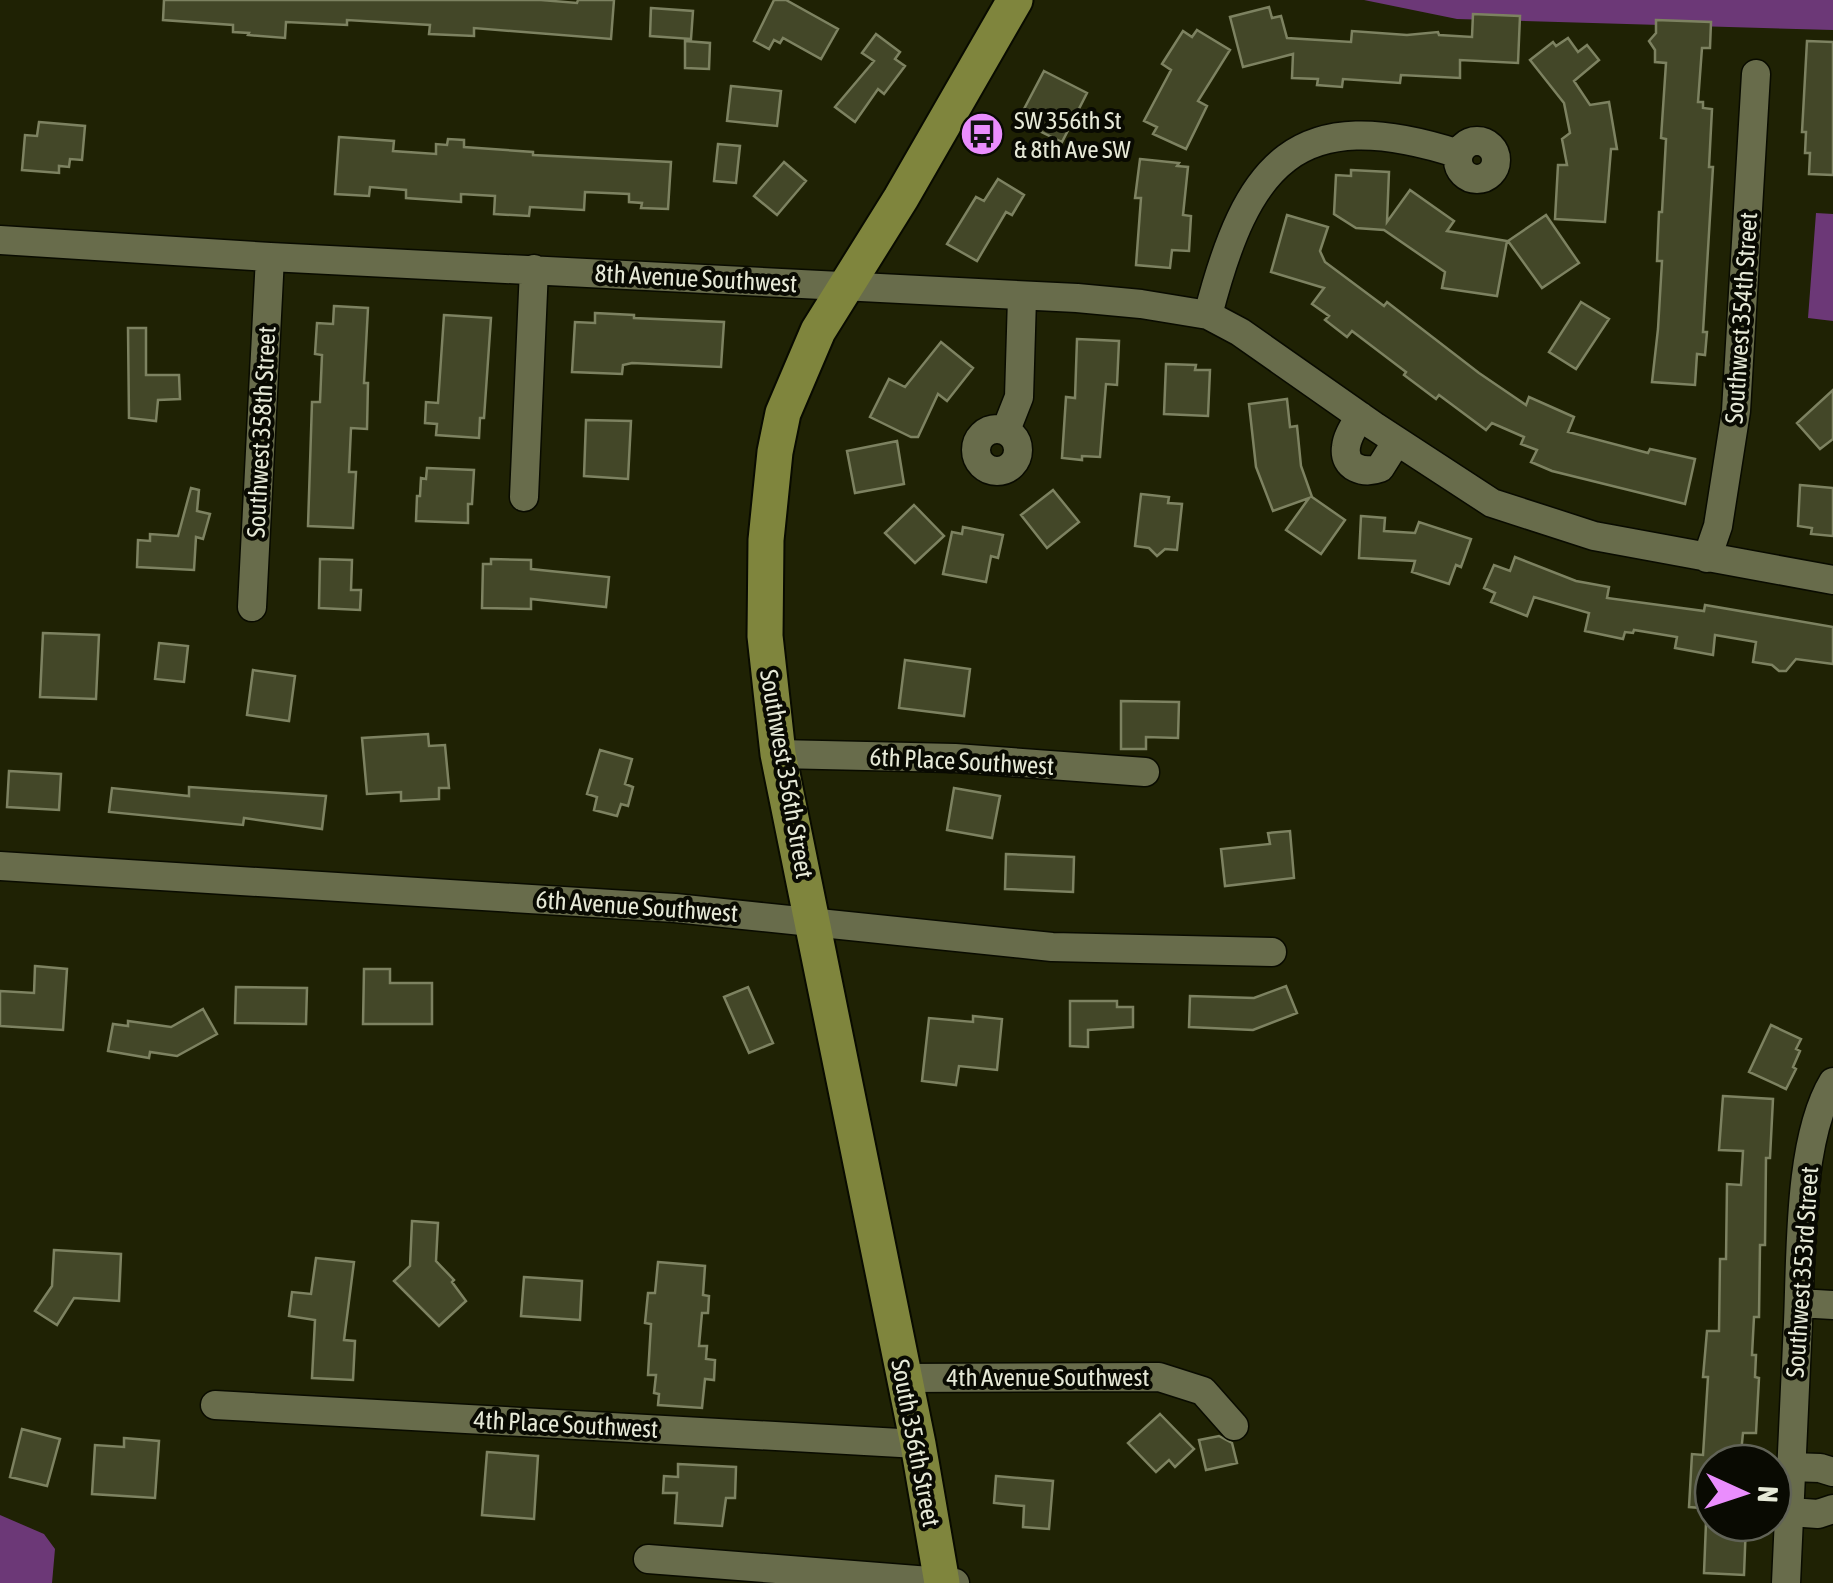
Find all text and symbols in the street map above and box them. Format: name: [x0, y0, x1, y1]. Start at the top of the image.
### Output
place label: SW 356th St & 8th Ave SW: [1014, 106, 1132, 163]
bus stop icon: SW 356th St & 8th Ave SW: [959, 111, 1005, 157]
street label: Southwest 354th Street: [1720, 211, 1762, 425]
street label: 8th Avenue Southwest: [594, 259, 798, 297]
street label: Southwest 358th Street: [241, 325, 281, 539]
street label: Southwest 356th Street: [755, 667, 819, 881]
street label: 6th Place Southwest: [869, 742, 1055, 780]
street label: 6th Avenue Southwest: [535, 885, 739, 927]
street label: Southwest 353rd Street: [1781, 1165, 1823, 1379]
street label: South 356th Street: [886, 1357, 946, 1529]
street label: 4th Avenue Southwest: [947, 1363, 1149, 1391]
street label: 4th Place Southwest: [473, 1405, 659, 1443]
north arrow: [1693, 1443, 1793, 1543]
text: N: [1752, 1485, 1784, 1503]

